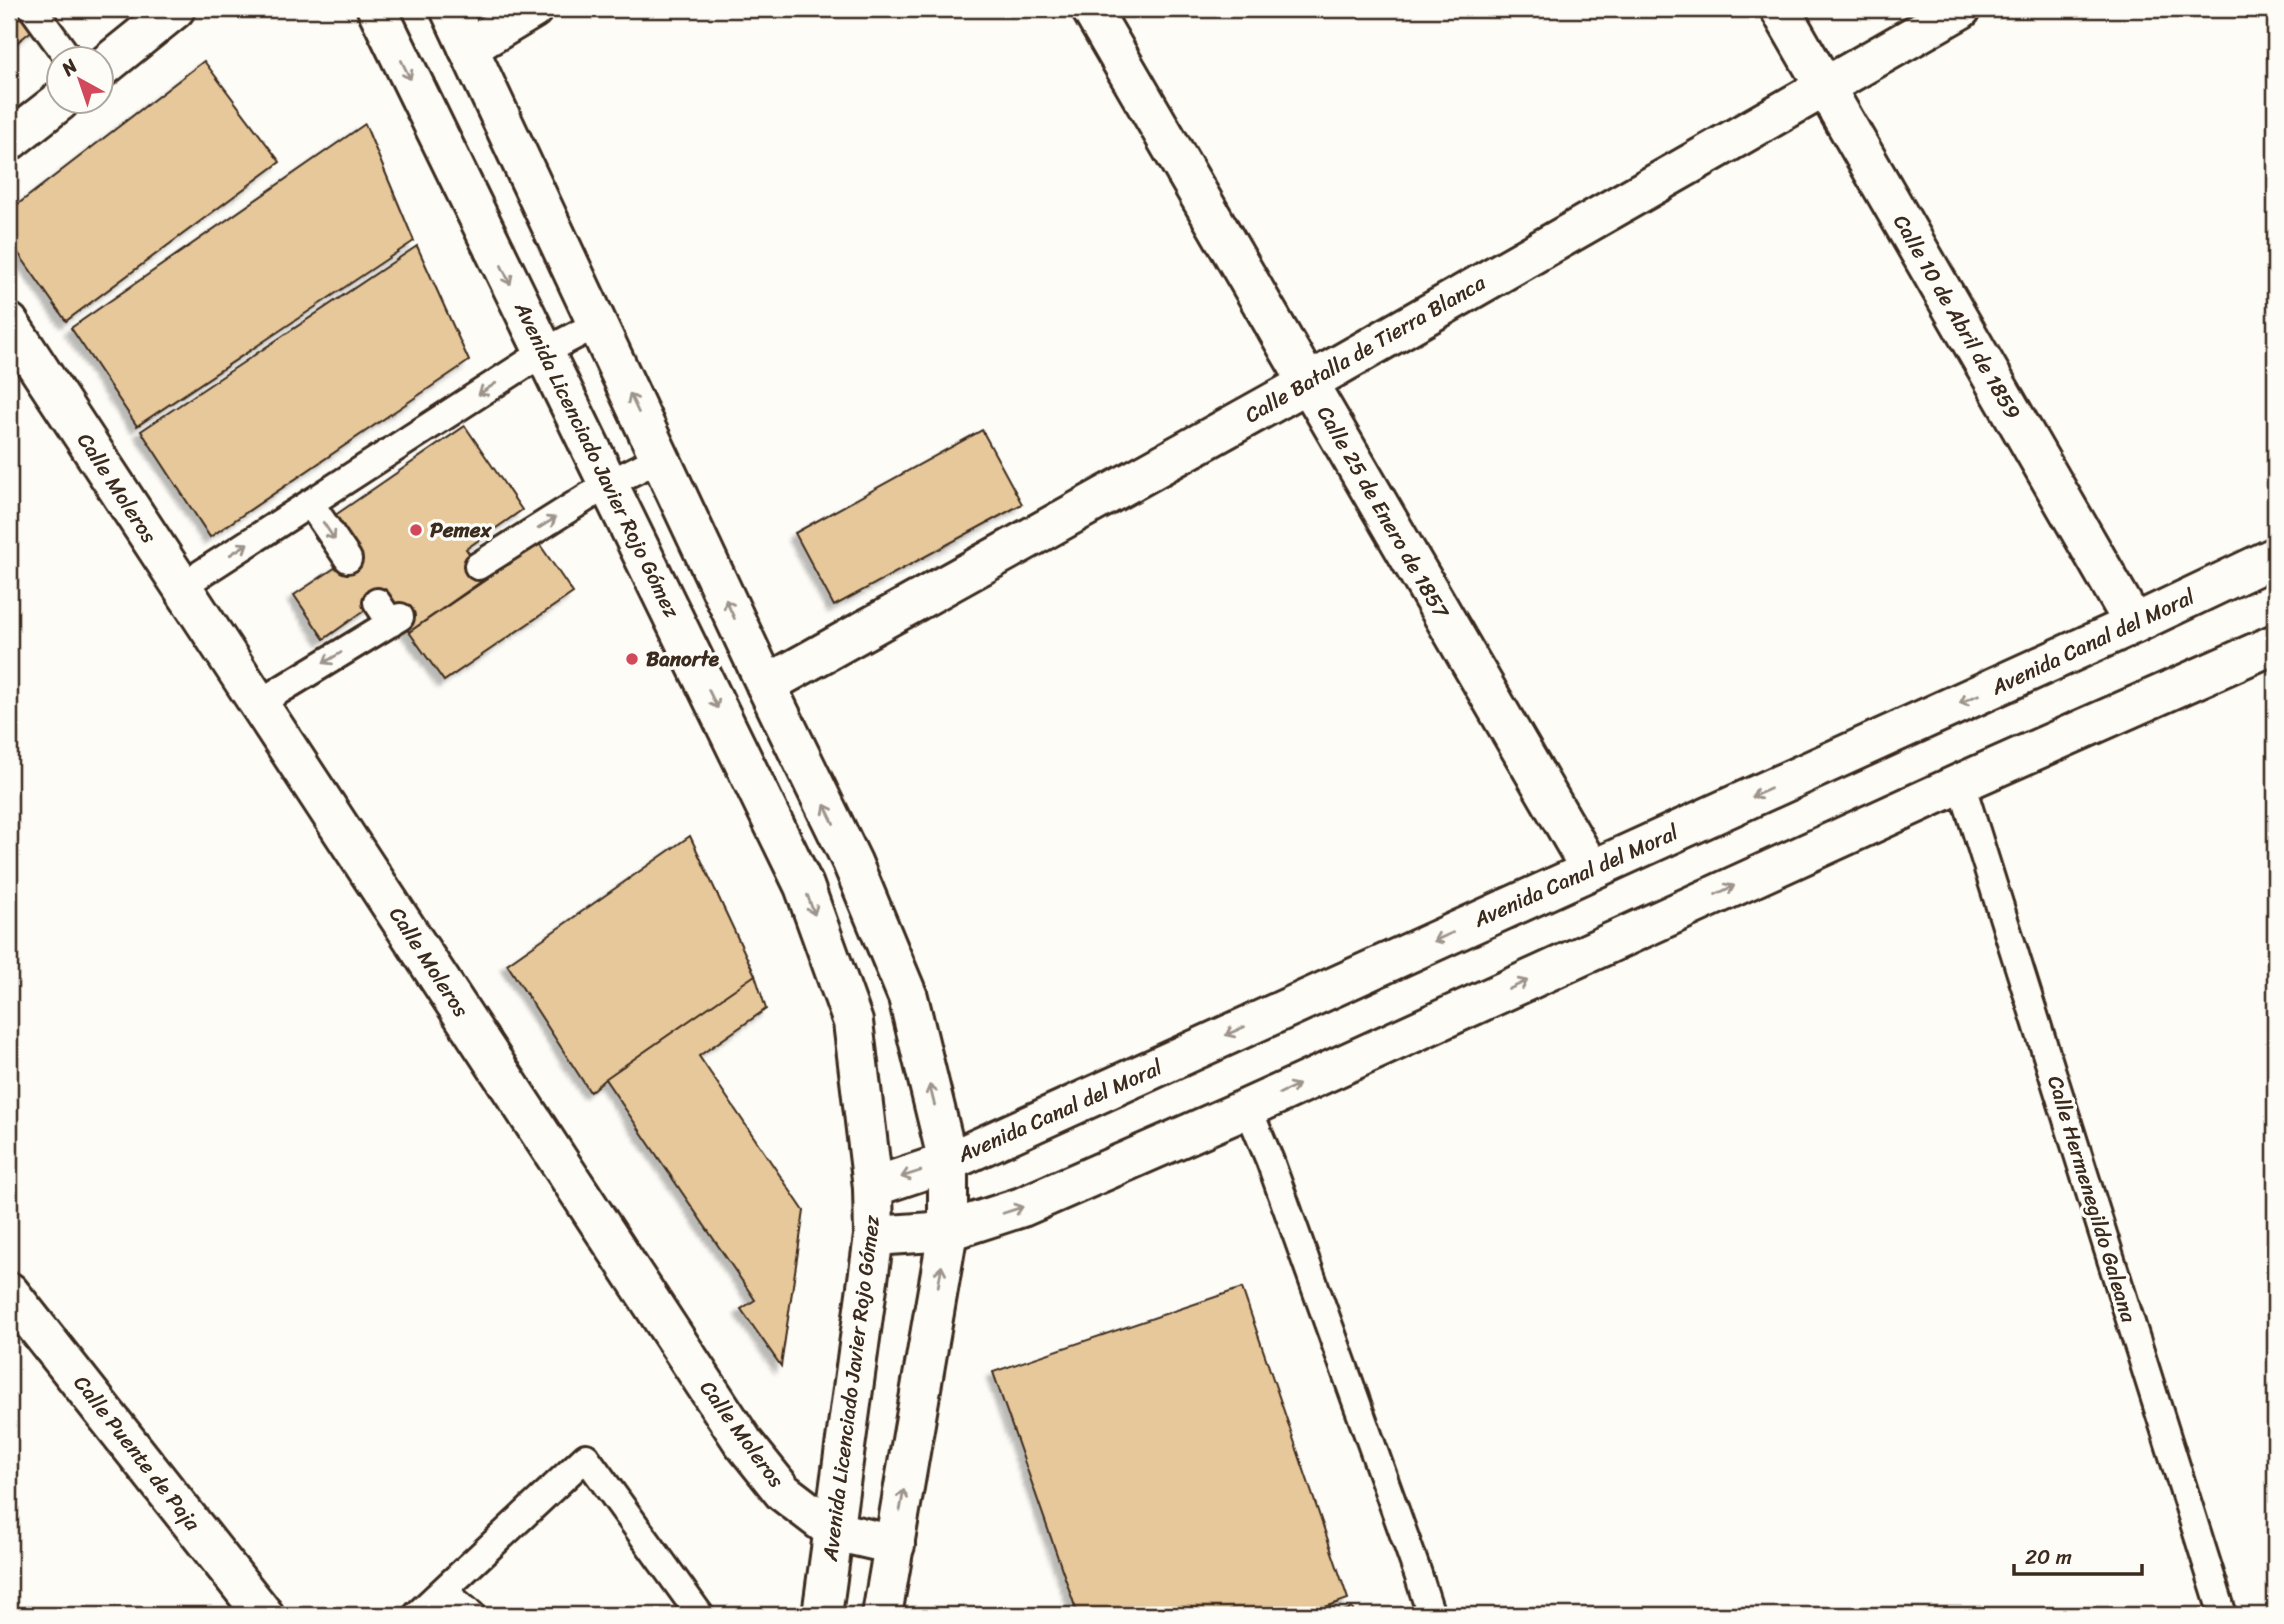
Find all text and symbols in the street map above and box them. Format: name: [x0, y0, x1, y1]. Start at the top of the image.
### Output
north arrow: [46, 46, 116, 116]
text: N: [53, 50, 86, 85]
one-way arrow: [400, 59, 414, 80]
street label: Calle 10 de Abril de 1859: [1883, 207, 2032, 427]
one-way arrow: [500, 264, 514, 285]
street label: Calle Batalla de Tierra Blanca: [1237, 264, 1493, 434]
street label: Avenida Licenciado Javier Rojo Gómez: [503, 294, 690, 625]
one-way arrow: [477, 382, 497, 396]
one-way arrow: [627, 393, 640, 414]
street label: Calle 25 de Enero de 1857: [1306, 398, 1461, 627]
street label: Calle Moleros: [67, 425, 167, 551]
place label: Pemex: [430, 511, 492, 549]
one-way arrow: [537, 515, 557, 529]
one-way arrow: [322, 521, 336, 540]
marker: Pemex: [408, 522, 424, 538]
one-way arrow: [229, 542, 249, 556]
street label: Avenida Canal del Moral: [1984, 578, 2202, 706]
one-way arrow: [723, 599, 737, 620]
place label: Banorte: [646, 640, 720, 678]
marker: Banorte: [624, 651, 640, 667]
one-way arrow: [323, 652, 343, 666]
one-way arrow: [707, 688, 721, 709]
one-way arrow: [1959, 693, 1980, 706]
one-way arrow: [1751, 787, 1773, 800]
one-way arrow: [821, 804, 835, 825]
street label: Avenida Canal del Moral: [1466, 813, 1686, 939]
one-way arrow: [1714, 883, 1735, 896]
one-way arrow: [806, 893, 818, 915]
street label: Calle Moleros: [379, 899, 479, 1025]
one-way arrow: [1432, 931, 1454, 944]
one-way arrow: [1507, 978, 1528, 991]
one-way arrow: [1225, 1025, 1247, 1038]
street label: Avenida Canal del Moral: [950, 1048, 1170, 1174]
street label: Calle Hermenegildo Galeana: [2036, 1071, 2148, 1327]
one-way arrow: [1278, 1082, 1299, 1095]
one-way arrow: [925, 1084, 938, 1107]
one-way arrow: [900, 1169, 922, 1181]
one-way arrow: [1002, 1203, 1024, 1215]
street label: Avenida Licenciado Javier Rojo Gómez: [811, 1213, 891, 1564]
one-way arrow: [934, 1265, 948, 1287]
street label: Calle Puente de Paja: [64, 1367, 211, 1540]
street label: Calle Moleros: [690, 1372, 795, 1496]
one-way arrow: [896, 1489, 909, 1512]
scale bar: [2014, 1533, 2142, 1577]
text: 20 m: [2025, 1538, 2072, 1576]

